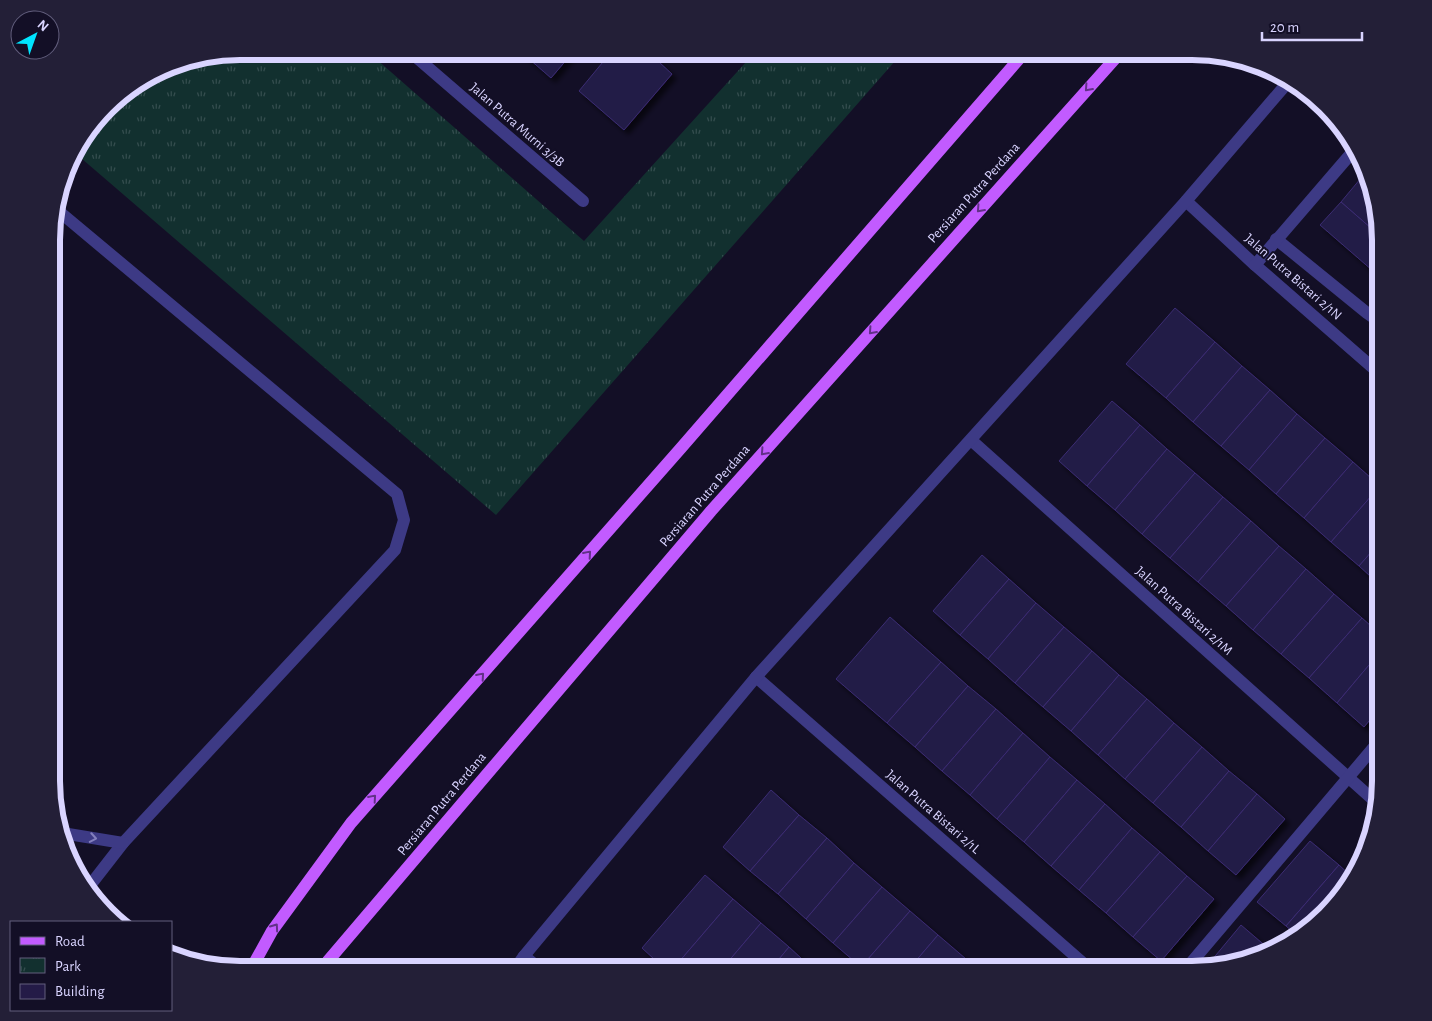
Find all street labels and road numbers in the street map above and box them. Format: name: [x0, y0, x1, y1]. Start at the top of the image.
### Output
street label: Jalan Putra Murni 3/3B: [467, 80, 567, 170]
street label: Persiaran Putra Perdana: [925, 140, 1023, 246]
street label: Jalan Putra Bistari 2/1N: [1242, 231, 1344, 323]
street label: Persiaran Putra Perdana: [657, 442, 753, 549]
street label: Jalan Putra Bistari 2/1M: [1133, 564, 1235, 658]
street label: Persiaran Putra Perdana: [395, 749, 489, 858]
street label: Jalan Putra Bistari 2/1L: [883, 767, 983, 857]

